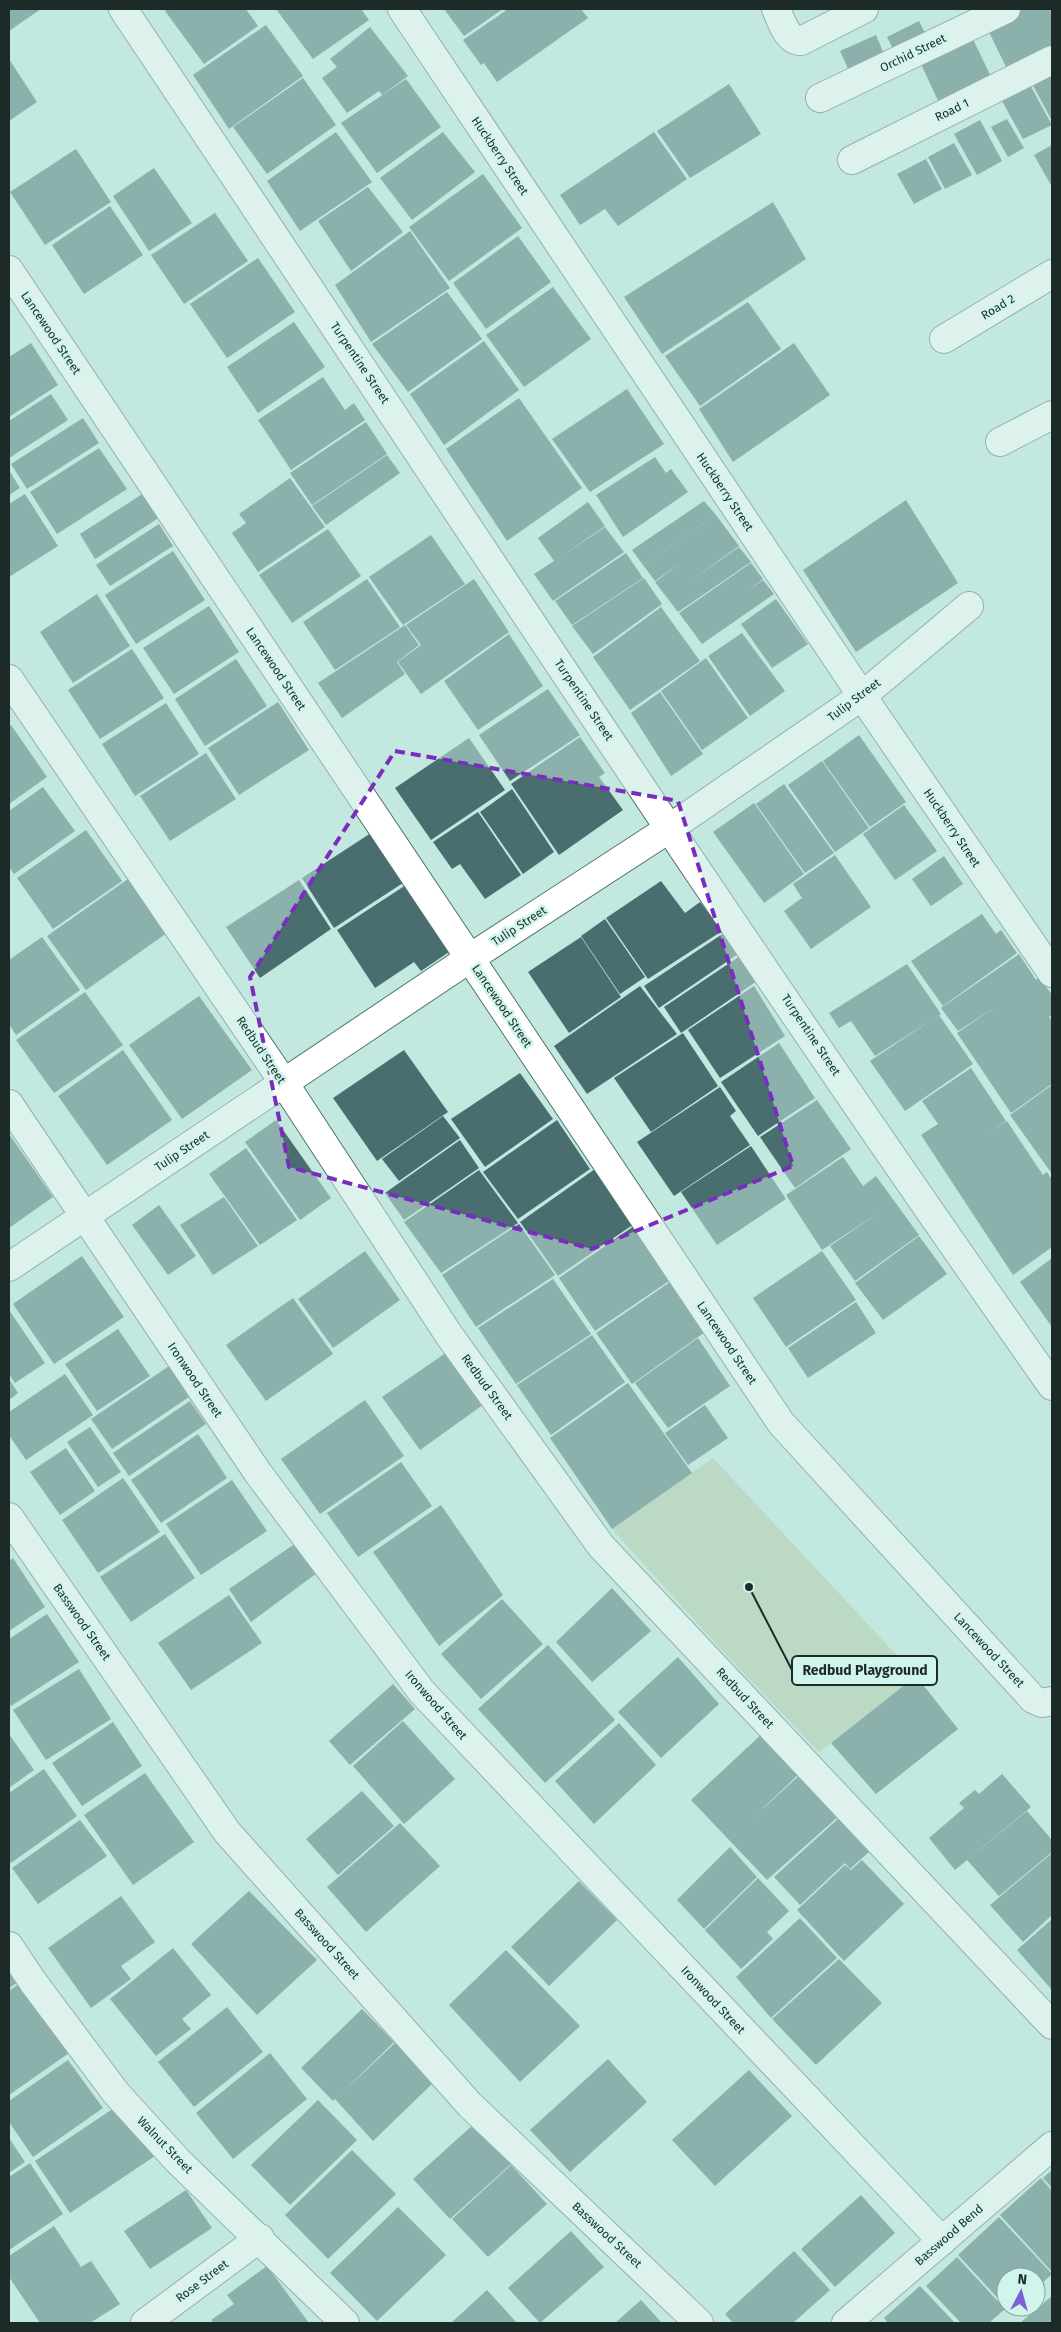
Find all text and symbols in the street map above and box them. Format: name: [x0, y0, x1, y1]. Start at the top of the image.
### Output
street label: Orchid Street: [878, 31, 949, 75]
street label: Road 1: [933, 96, 971, 124]
street label: Huckberry Street: [469, 114, 532, 198]
street label: Lancewood Street: [18, 289, 84, 378]
street label: Road 2: [979, 291, 1017, 322]
street label: Turpentine Street: [328, 320, 393, 407]
street label: Huckberry Street: [694, 450, 757, 534]
street label: Lancewood Street: [243, 625, 309, 714]
street label: Turpentine Street: [552, 657, 617, 744]
street label: Tulip Street: [825, 675, 884, 724]
street label: Huckberry Street: [921, 786, 984, 870]
street label: Tulip Street: [489, 903, 550, 949]
street label: Lancewood Street: [469, 962, 535, 1051]
street label: Turpentine Street: [779, 992, 844, 1079]
street label: Redbud Street: [233, 1014, 289, 1087]
street label: Tulip Street: [152, 1127, 212, 1174]
street label: Lancewood Street: [694, 1299, 760, 1388]
street label: Ironwood Street: [165, 1340, 226, 1421]
street label: Redbud Street: [458, 1351, 516, 1423]
street label: Basswood Street: [50, 1581, 114, 1664]
street label: Lancewood Street: [951, 1610, 1028, 1691]
callout: Redbud Playground: [792, 1656, 937, 1685]
text: Redbud Playground: [802, 1662, 928, 1679]
street label: Redbud Street: [713, 1665, 777, 1732]
street label: Ironwood Street: [402, 1667, 470, 1743]
street label: Basswood Street: [292, 1906, 363, 1983]
street label: Ironwood Street: [678, 1963, 748, 2037]
street label: Walnut Street: [134, 2114, 196, 2177]
street label: Basswood Street: [569, 2199, 645, 2271]
street label: Basswood Bend: [912, 2202, 986, 2268]
street label: Rose Street: [173, 2256, 231, 2305]
north arrow: [996, 2267, 1046, 2317]
text: N: [1017, 2271, 1028, 2289]

